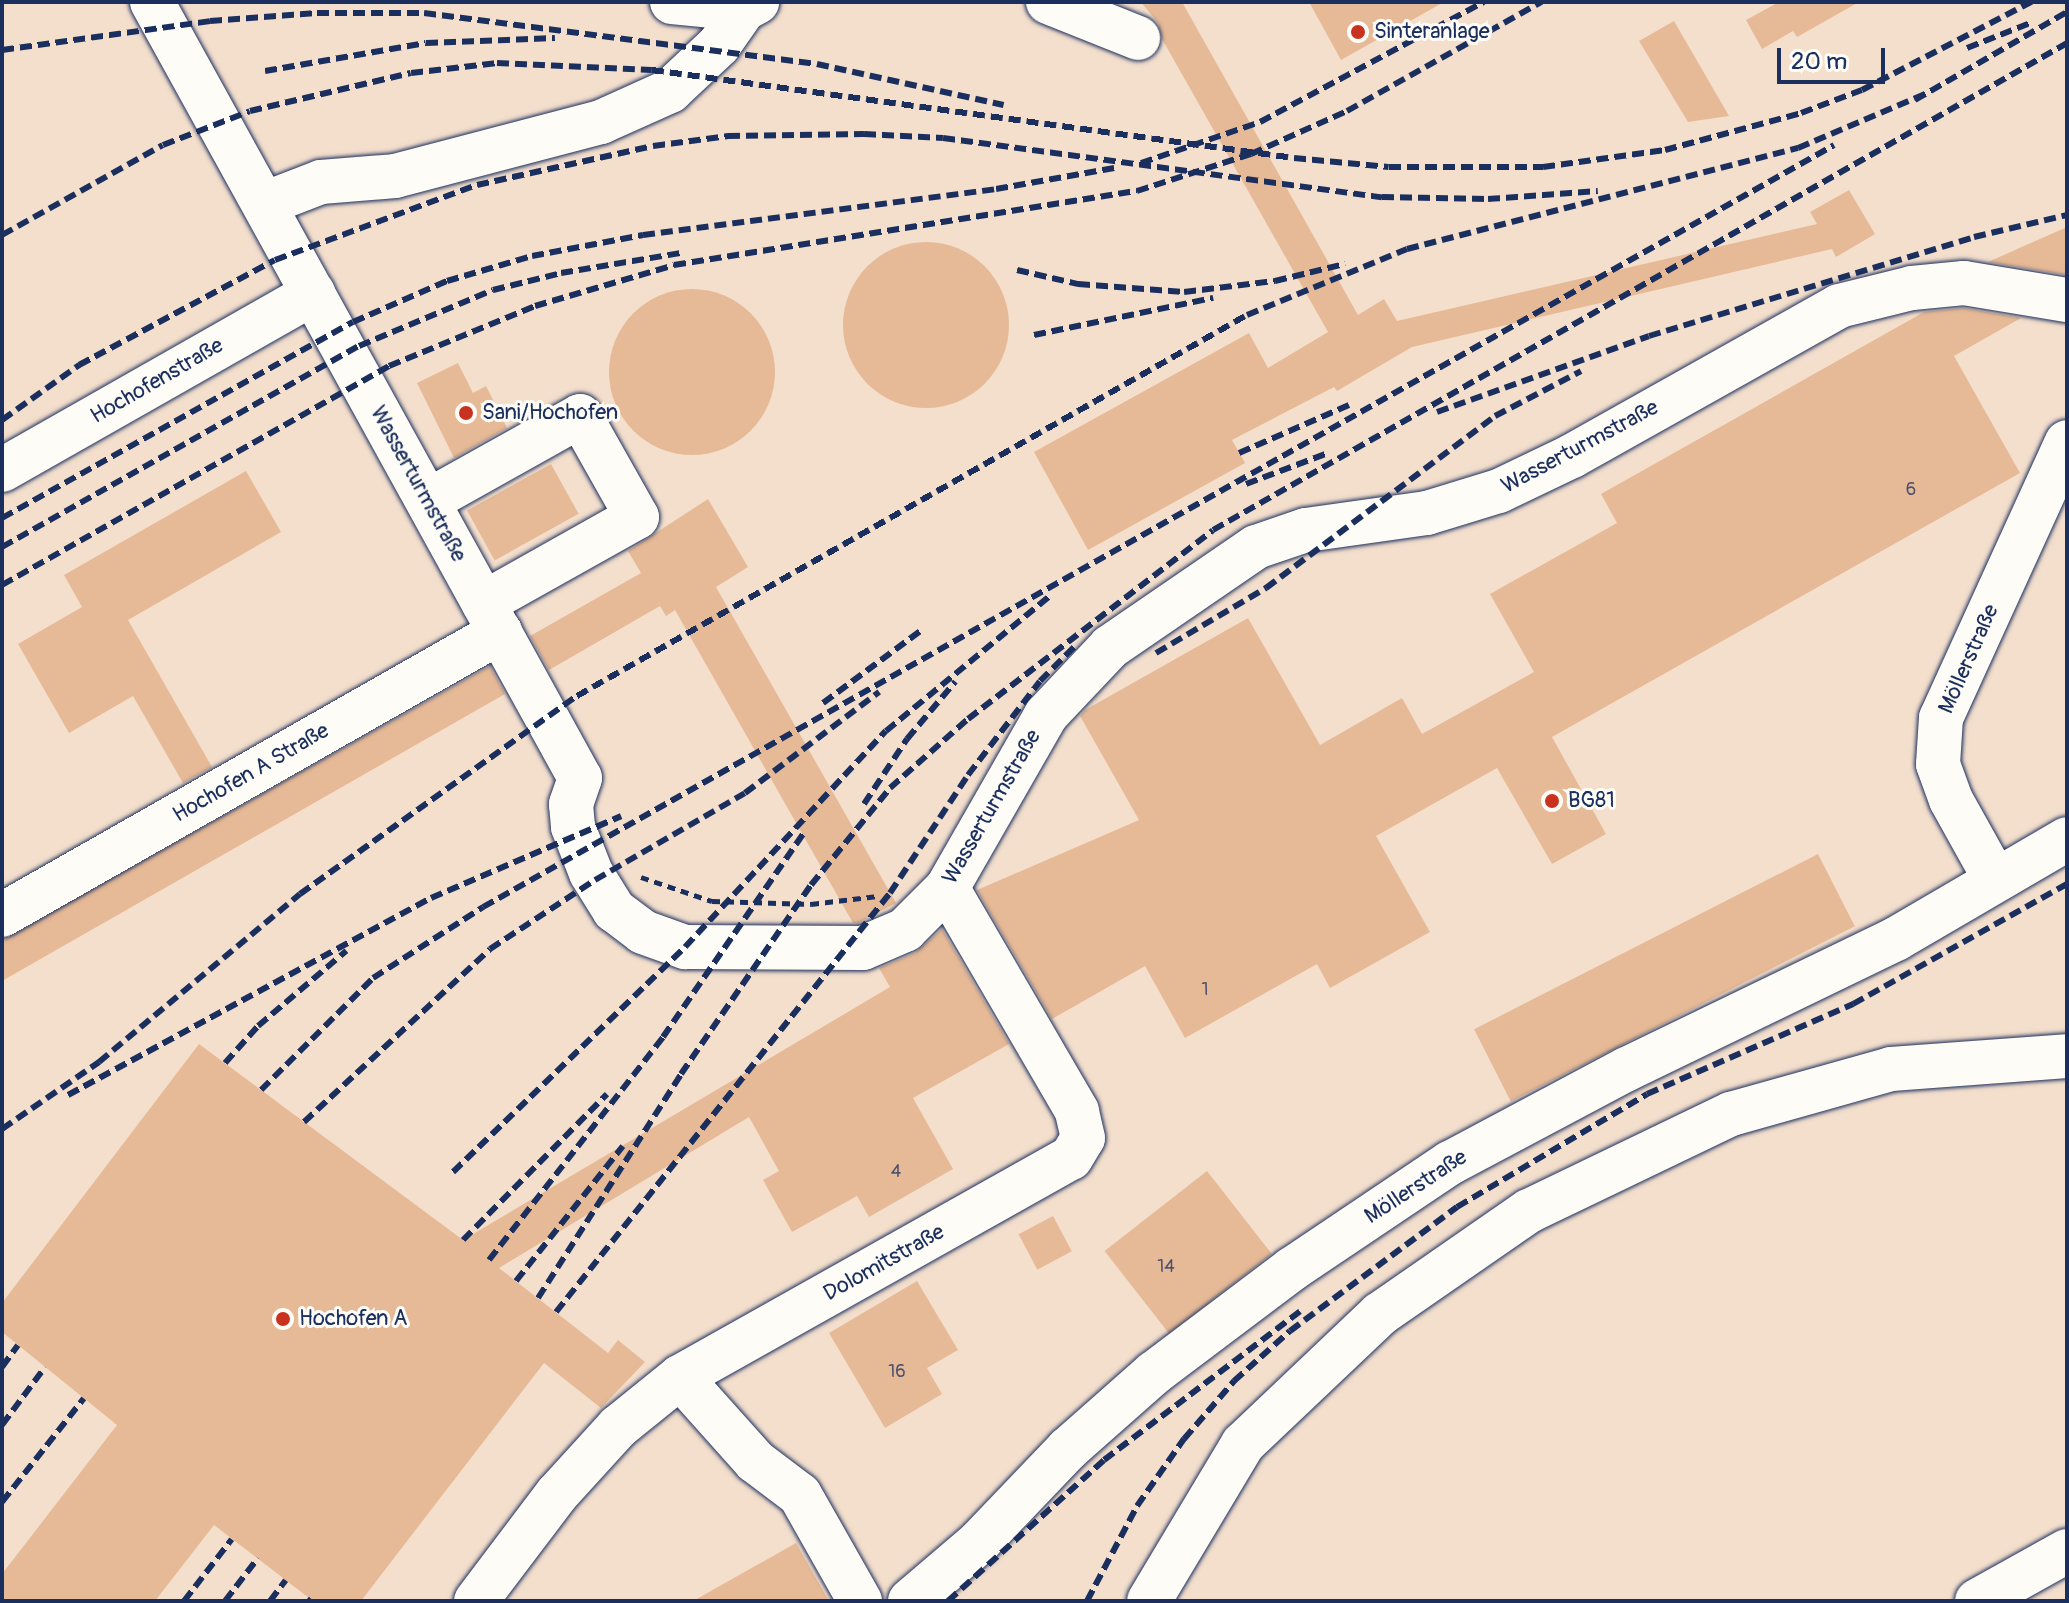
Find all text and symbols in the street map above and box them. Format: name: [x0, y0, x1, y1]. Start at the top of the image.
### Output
place label: Sinteranlage: [1374, 19, 1490, 45]
marker: Sinteranlage: [1349, 23, 1367, 41]
scale bar: [1781, 32, 1889, 82]
text: 20 m: [1791, 47, 1847, 76]
street label: Hochofenstraße: [86, 332, 228, 430]
street label: Wasserturmstraße: [1497, 394, 1663, 500]
place label: Sani/Hochofen: [482, 400, 618, 426]
street label: Wasserturmstraße: [364, 401, 472, 567]
marker: Sani/Hochofen: [457, 404, 475, 422]
house number: 6: [1906, 479, 1916, 501]
street label: Möllerstraße: [1933, 600, 2005, 718]
street label: Hochofen A Straße: [168, 718, 334, 828]
street label: Wasserturmstraße: [937, 725, 1047, 889]
place label: BG81: [1568, 788, 1615, 814]
marker: BG81: [1543, 792, 1561, 810]
house number: 1: [1201, 979, 1209, 1001]
street label: Möllerstraße: [1360, 1144, 1472, 1230]
house number: 4: [891, 1161, 901, 1183]
street label: Dolomitstraße: [819, 1219, 949, 1307]
house number: 14: [1157, 1256, 1175, 1278]
place label: Hochofen A: [299, 1306, 408, 1332]
marker: Hochofen A: [274, 1310, 292, 1328]
house number: 16: [888, 1361, 906, 1383]

